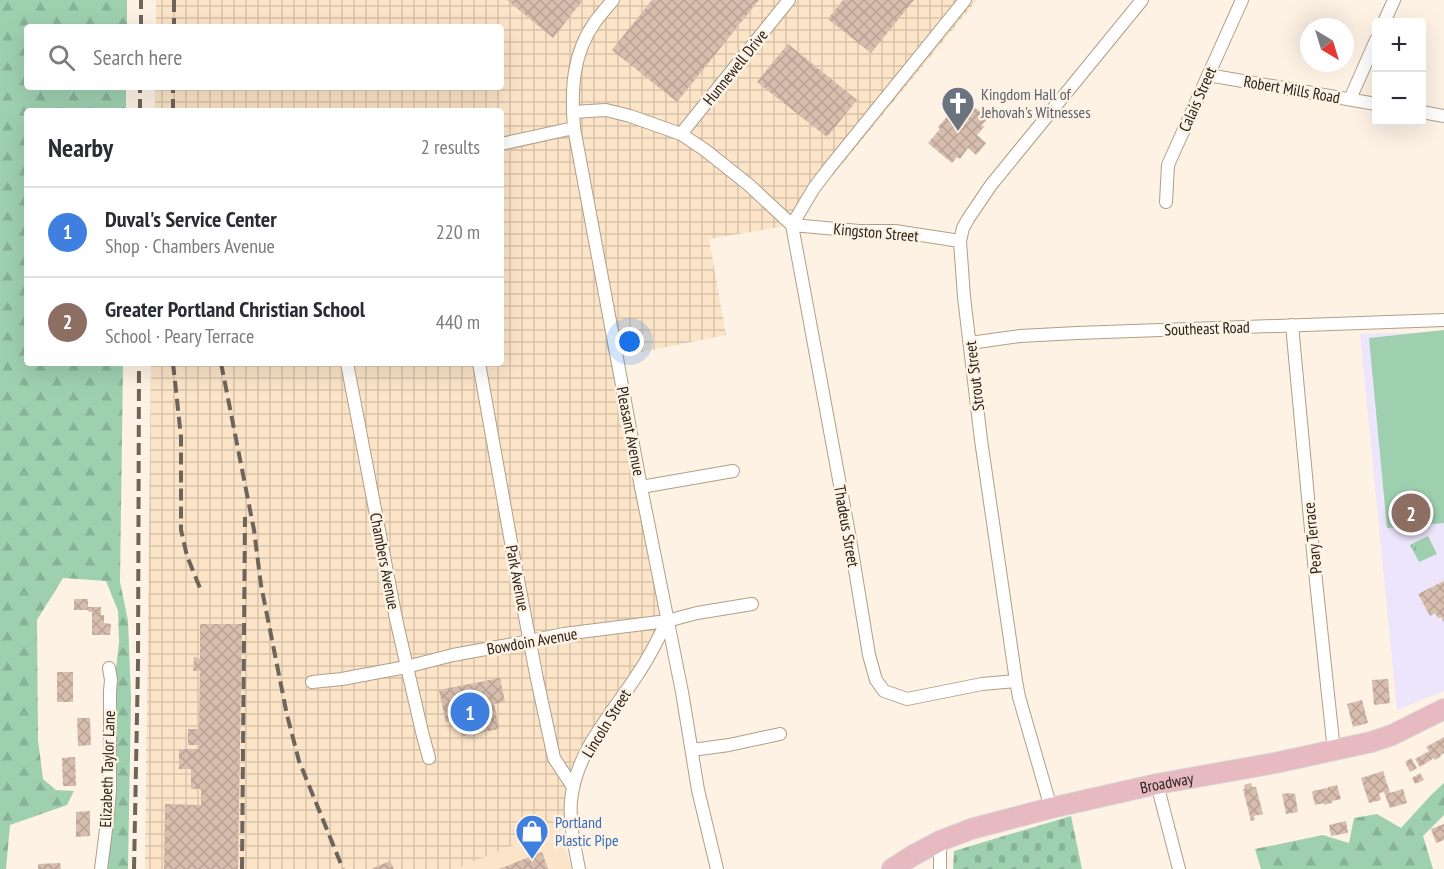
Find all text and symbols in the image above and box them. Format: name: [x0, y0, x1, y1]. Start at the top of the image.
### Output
north arrow: [1300, 18, 1354, 72]
map controls: [1372, 18, 1426, 126]
button: +: [1372, 18, 1426, 72]
search box: [24, 24, 504, 90]
street label: Hunnewell Drive: [698, 25, 772, 109]
icon: search: [45, 41, 78, 74]
text: Search here: [93, 43, 182, 71]
street label: Calais Street: [1174, 63, 1220, 135]
street label: Robert Mills Road: [1242, 71, 1342, 107]
button: −: [1372, 72, 1426, 126]
place label: Kingdom Hall of Jehovah's Witnesses: [980, 84, 1091, 122]
church icon: Kingdom Hall of Jehovah's Witnesses: [940, 85, 976, 132]
text: Nearby: [48, 131, 113, 164]
text: 2 results: [421, 134, 480, 160]
text: Duval's Service Center: [105, 205, 277, 233]
street label: Kingston Street: [833, 218, 920, 246]
text: 1: [63, 219, 72, 245]
text: 220 m: [436, 219, 480, 245]
text: Shop · Chambers Avenue: [105, 233, 275, 259]
text: Greater Portland Christian School: [105, 295, 365, 323]
text: 2: [63, 309, 72, 335]
text: 440 m: [436, 309, 480, 335]
street label: Southeast Road: [1164, 317, 1250, 339]
text: School · Peary Terrace: [105, 323, 254, 349]
your location: [615, 327, 644, 356]
street label: Strout Street: [960, 339, 988, 412]
street label: Pleasant Avenue: [613, 385, 649, 477]
street label: Thadeus Street: [830, 483, 864, 569]
pin: 2: [1392, 490, 1430, 536]
street label: Peary Terrace: [1298, 501, 1326, 575]
street label: Chambers Avenue: [366, 511, 404, 611]
street label: Park Avenue: [502, 543, 534, 613]
street label: Bowdoin Avenue: [485, 623, 579, 659]
street label: Lincoln Street: [577, 685, 635, 761]
pin: 1: [450, 690, 490, 734]
street label: Elizabeth Taylor Lane: [95, 710, 119, 828]
street label: Broadway: [1138, 768, 1195, 798]
place label: Portland Plastic Pipe: [555, 812, 619, 850]
shop icon: Portland Plastic Pipe: [514, 813, 550, 860]

